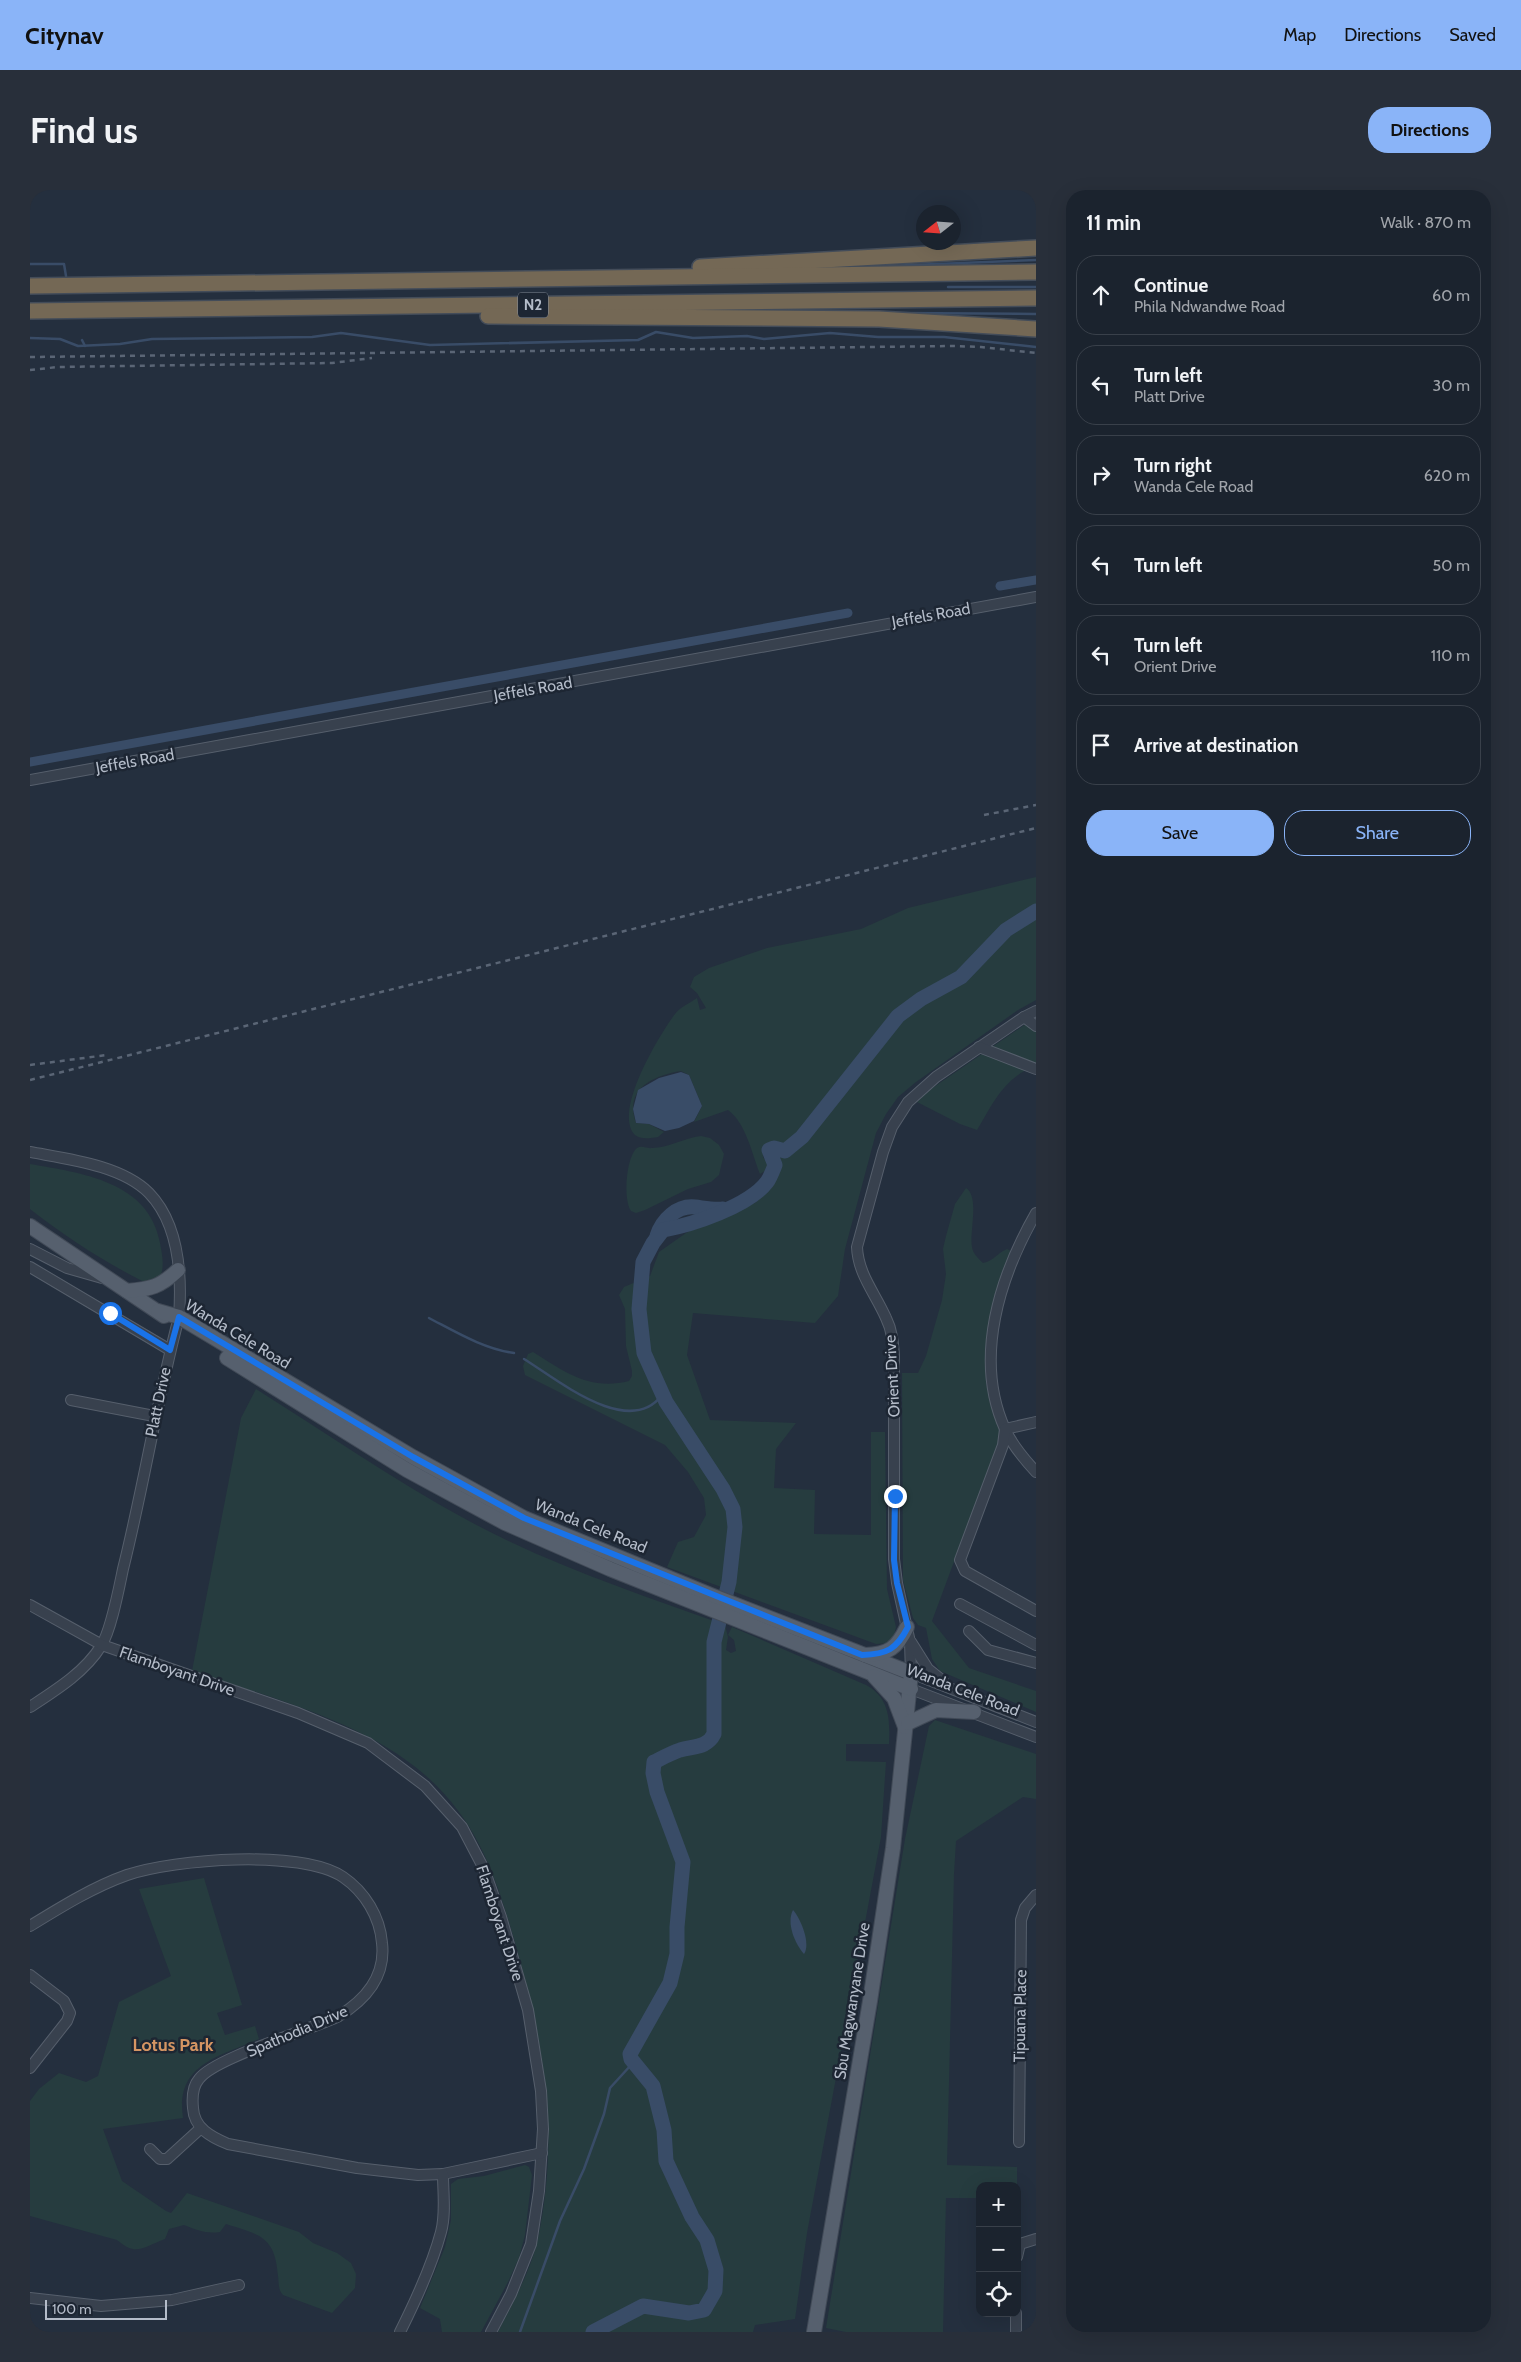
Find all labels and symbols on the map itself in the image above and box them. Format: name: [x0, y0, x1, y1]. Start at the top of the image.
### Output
north arrow: [916, 205, 961, 250]
road number: N2: [518, 292, 548, 318]
street label: Jeffels Road: [889, 599, 972, 631]
street label: Jeffels Road: [491, 673, 574, 705]
street label: Jeffels Road: [93, 745, 176, 777]
street label: Wanda Cele Road: [182, 1295, 294, 1373]
route start: [99, 1302, 122, 1325]
street label: Orient Drive: [880, 1334, 904, 1418]
street label: Platt Drive: [141, 1365, 175, 1439]
route end: [884, 1485, 907, 1508]
street label: Wanda Cele Road: [532, 1495, 650, 1557]
street label: Flamboyant Drive: [117, 1642, 237, 1700]
street label: Wanda Cele Road: [904, 1660, 1022, 1720]
street label: Flamboyant Drive: [472, 1863, 528, 1983]
street label: Sbu Magwanyane Drive: [830, 1921, 874, 2081]
street label: Tipuana Place: [1010, 1969, 1030, 2063]
street label: Spathodia Drive: [244, 2001, 350, 2061]
district label: Lotus Park: [133, 2034, 214, 2056]
scale bar: [45, 2297, 168, 2320]

